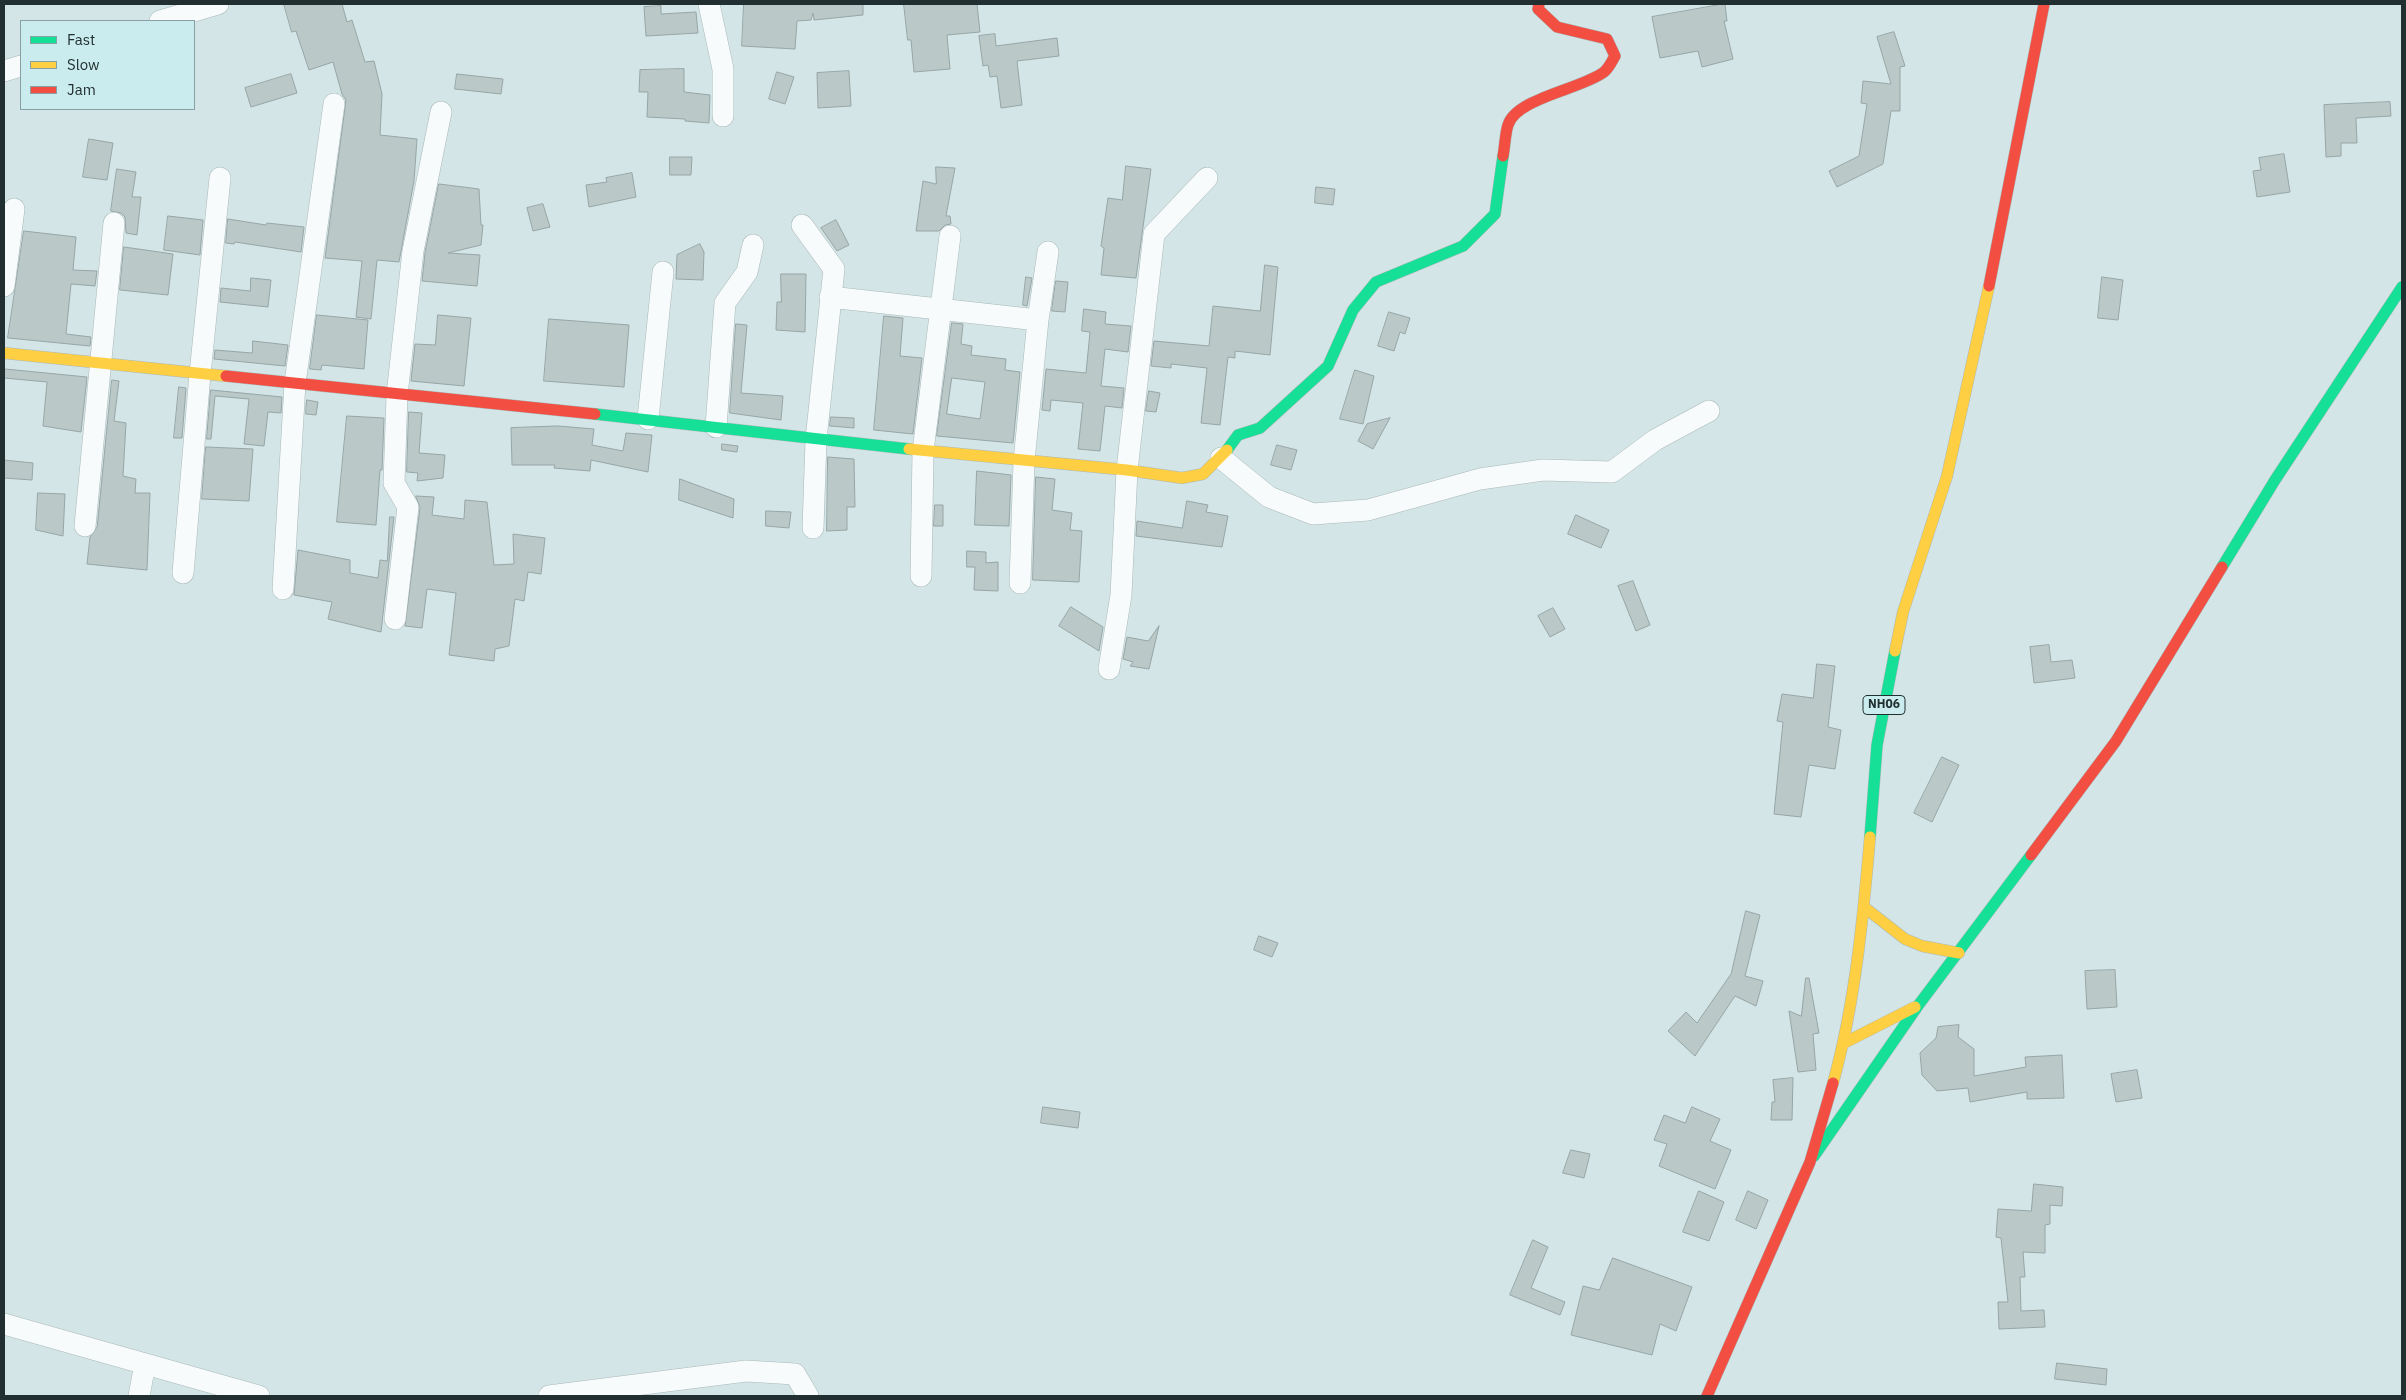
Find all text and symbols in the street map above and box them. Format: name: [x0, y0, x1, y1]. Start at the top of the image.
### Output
legend: [20, 20, 195, 110]
text: Fast: [67, 30, 95, 49]
text: Slow: [67, 55, 100, 74]
text: Jam: [67, 80, 96, 99]
road number: NH06: [1863, 696, 1905, 714]

